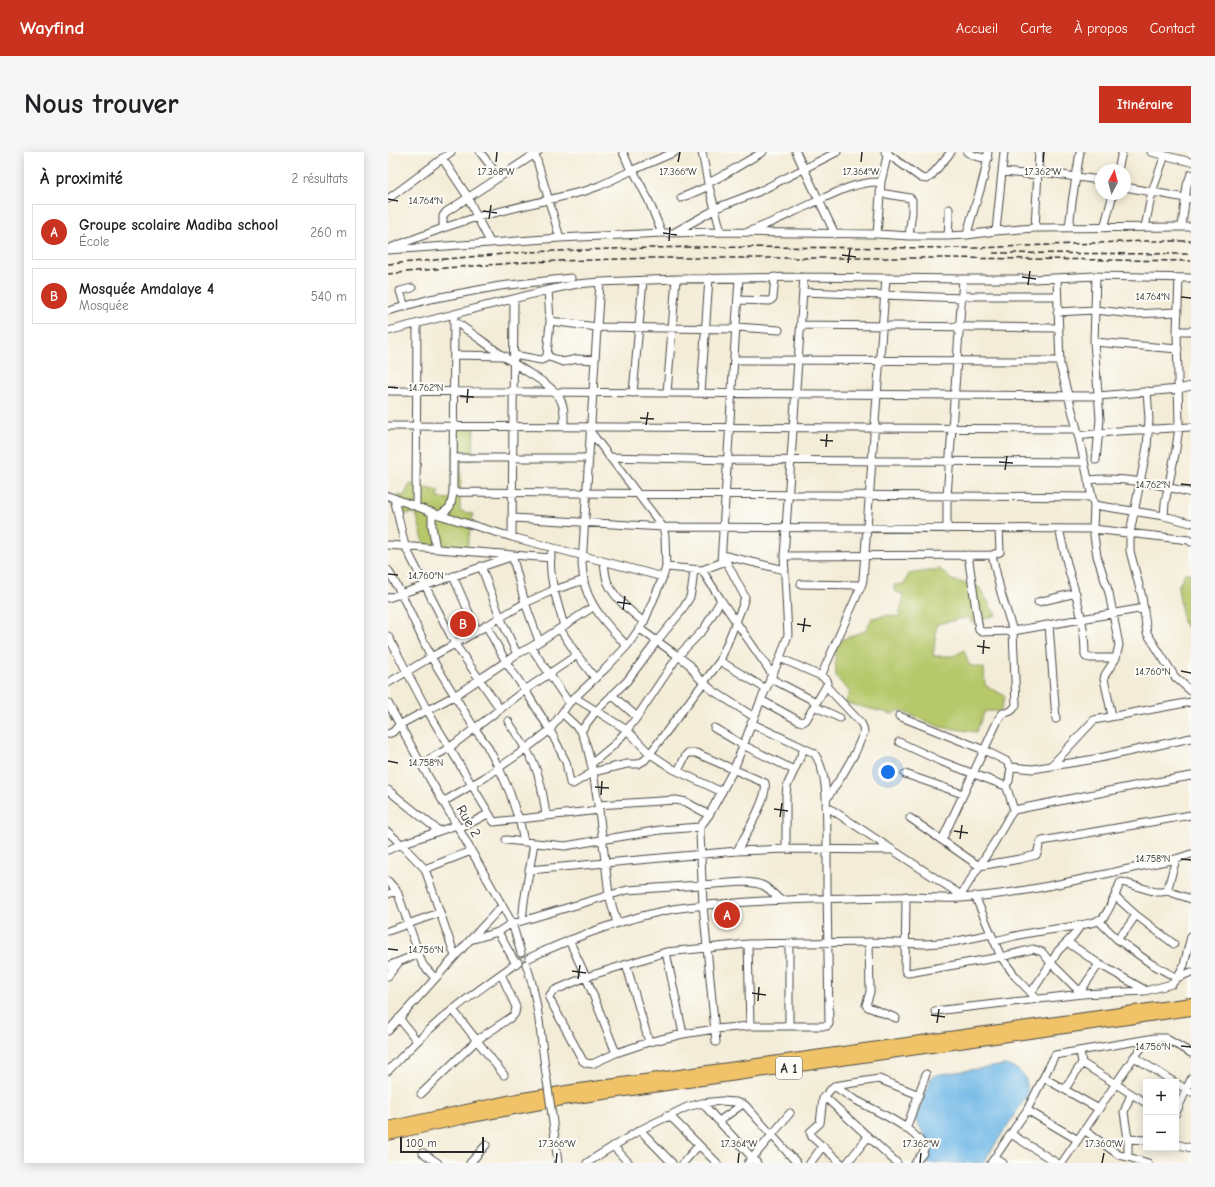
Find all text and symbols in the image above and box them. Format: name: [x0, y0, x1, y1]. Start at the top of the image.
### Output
text: Wayfind: [20, 17, 84, 39]
text: Accueil: [956, 20, 998, 37]
text: Carte: [1020, 20, 1052, 37]
text: À propos: [1074, 20, 1128, 37]
text: Contact: [1150, 20, 1195, 37]
button: Itinéraire: [1099, 86, 1191, 123]
text: Nous trouver: [24, 88, 179, 120]
north arrow: [1095, 164, 1131, 200]
text: 17.368°W: [478, 166, 515, 178]
text: 17.366°W: [659, 166, 697, 178]
text: 17.364°W: [843, 166, 880, 178]
text: 17.362°W: [1024, 166, 1062, 178]
text: À proximité: [40, 169, 123, 188]
text: 2 résultats: [292, 171, 348, 186]
text: 14.764°N: [409, 195, 443, 207]
text: Groupe scolaire Madiba school: [79, 216, 278, 234]
text: A: [50, 225, 58, 240]
text: 260 m: [310, 225, 347, 240]
text: École: [79, 234, 109, 249]
text: Mosquée Amdalaye 4: [79, 280, 214, 298]
text: B: [50, 289, 58, 304]
text: 540 m: [311, 289, 347, 304]
text: 14.764°N: [1136, 291, 1170, 303]
text: Mosquée: [79, 298, 128, 313]
text: 14.762°N: [409, 382, 443, 394]
text: 14.762°N: [1136, 479, 1170, 491]
text: 14.760°N: [408, 570, 444, 582]
pin: B: [450, 609, 476, 639]
text: 14.760°N: [1135, 666, 1171, 678]
text: 14.758°N: [409, 757, 443, 769]
your location: [878, 762, 898, 782]
street label: Rue 2: [453, 802, 485, 840]
text: 14.758°N: [1136, 853, 1170, 865]
pin: A: [714, 900, 740, 930]
text: 14.756°N: [409, 944, 443, 956]
text: 14.756°N: [1136, 1041, 1170, 1053]
road number: A 1: [776, 1057, 802, 1079]
map controls: [1143, 1079, 1179, 1151]
button: +: [1143, 1079, 1179, 1115]
button: −: [1143, 1115, 1179, 1151]
scale bar: [400, 1135, 484, 1154]
text: 100 m: [406, 1137, 437, 1150]
text: 17.366°W: [538, 1138, 576, 1150]
text: 17.364°W: [721, 1138, 758, 1150]
text: 17.362°W: [902, 1138, 940, 1150]
text: 17.360°W: [1085, 1138, 1123, 1150]

